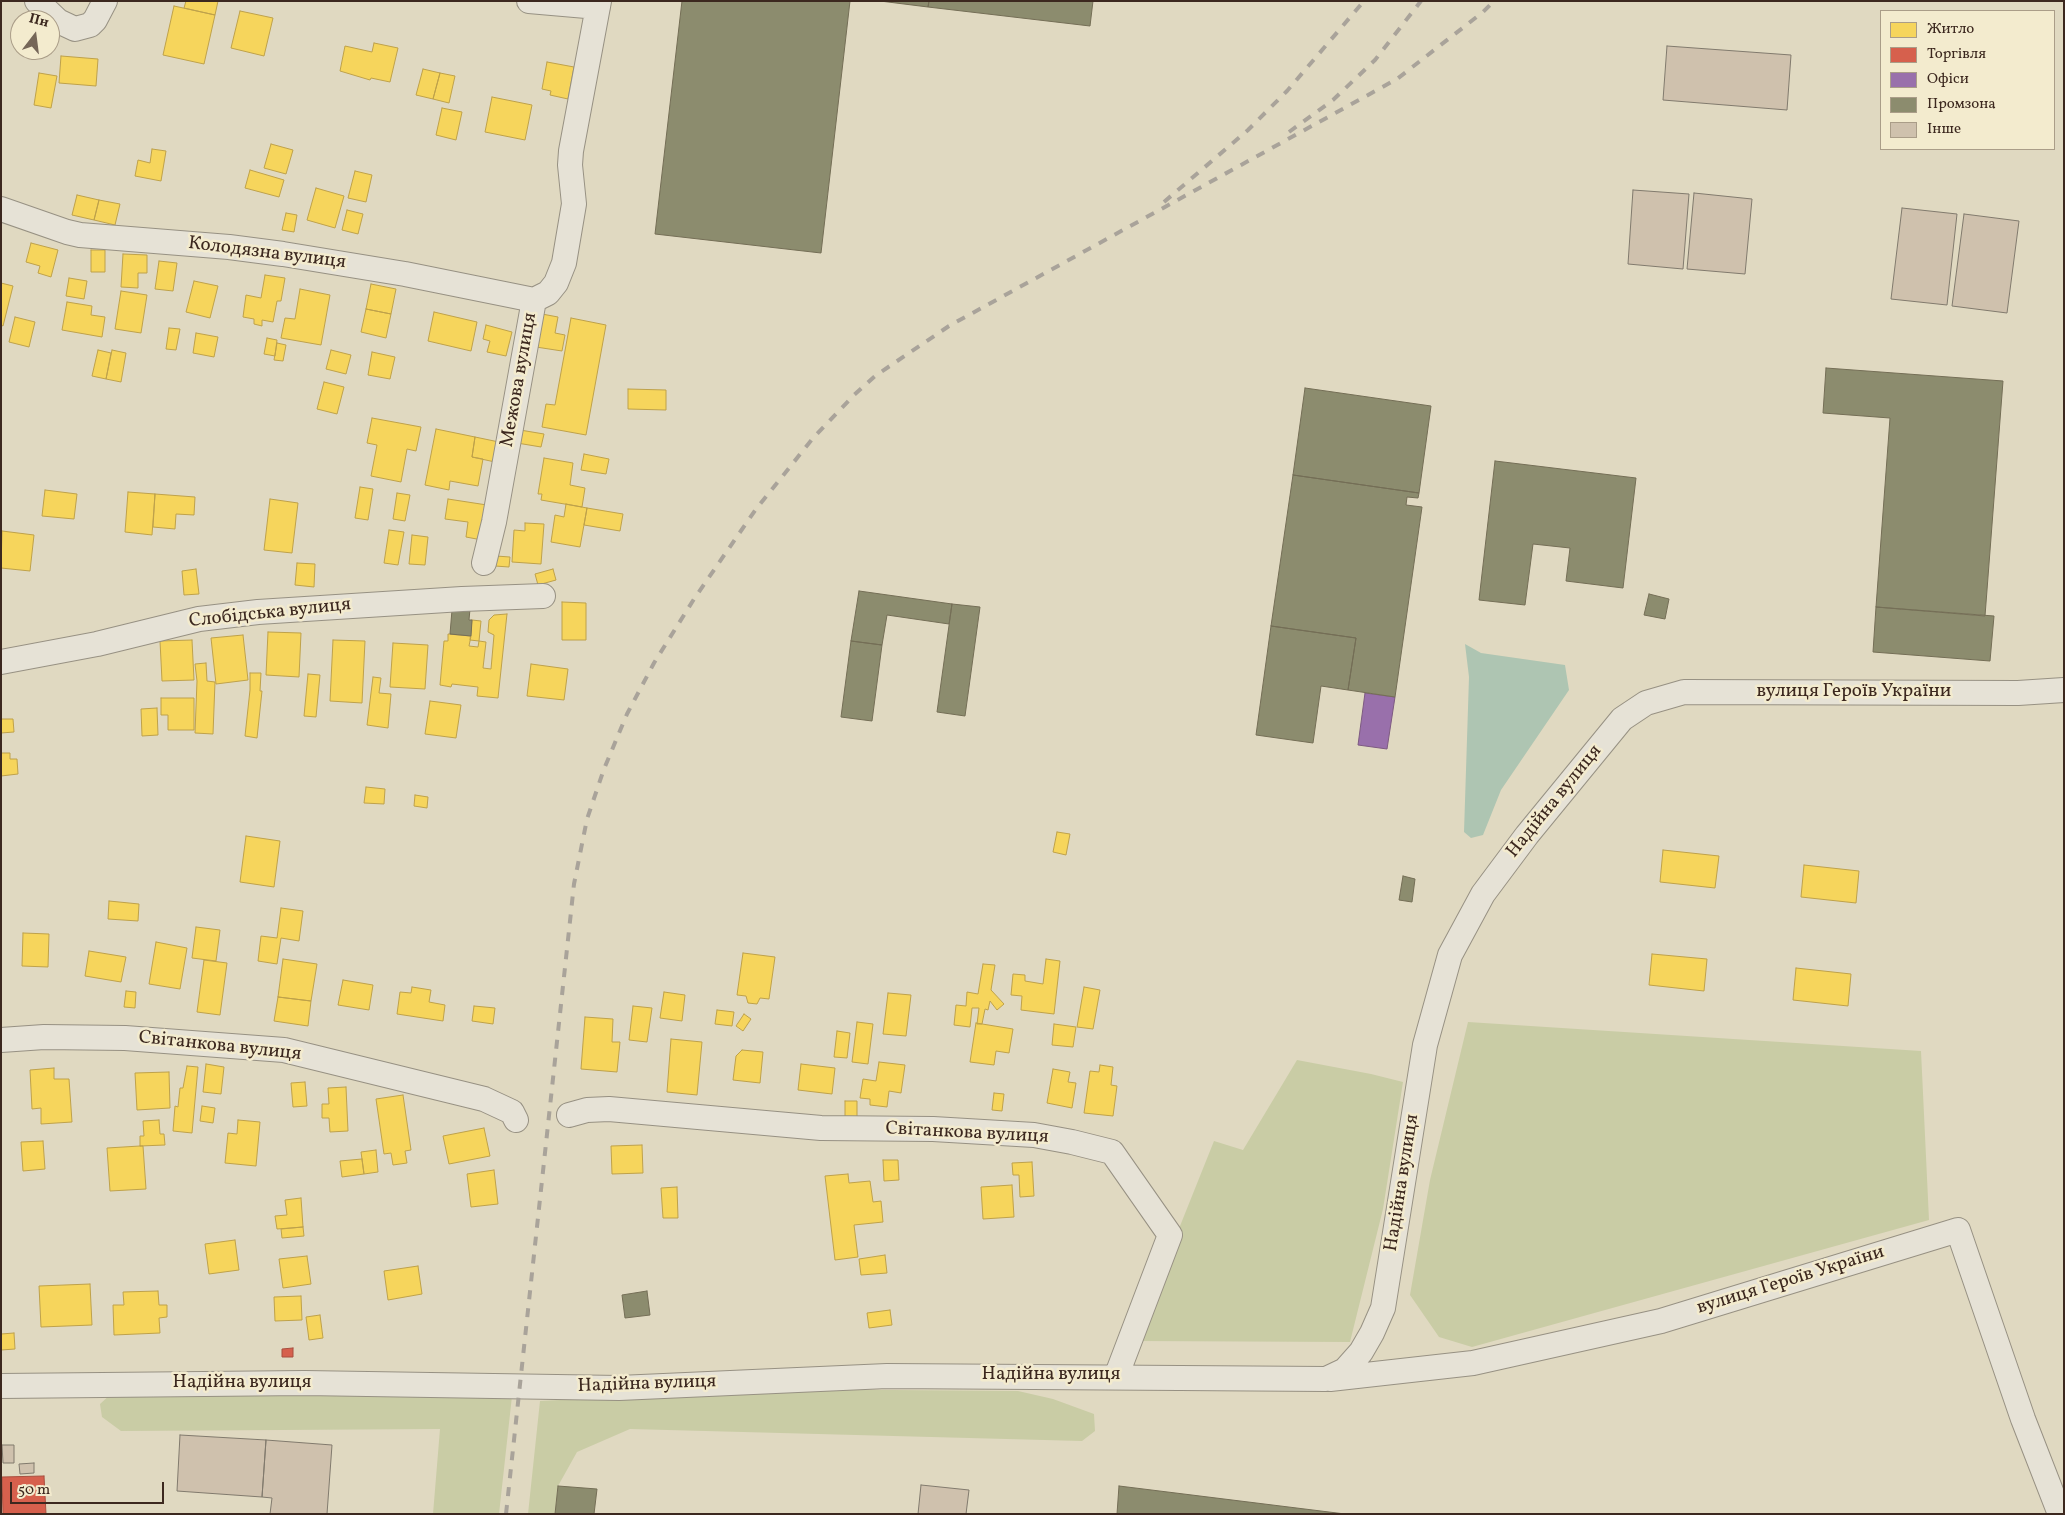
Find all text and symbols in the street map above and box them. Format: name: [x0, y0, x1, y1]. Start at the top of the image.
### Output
text: Пн: [27, 9, 51, 33]
north arrow: [10, 10, 60, 60]
legend: [1880, 10, 2055, 150]
text: Житло: [1927, 19, 1974, 40]
text: Торгівля: [1927, 44, 1986, 65]
text: Офіси: [1927, 69, 1969, 90]
text: Промзона: [1927, 94, 1996, 115]
text: Інше: [1927, 119, 1961, 140]
street label: Колодязна вулиця: [187, 233, 347, 275]
street label: Межова вулиця: [497, 311, 543, 449]
street label: Слобідська вулиця: [188, 594, 352, 634]
street label: вулиця Героїв України: [1757, 682, 1951, 704]
street label: Надійна вулиця: [1502, 741, 1608, 863]
street label: Світанкова вулиця: [138, 1027, 302, 1067]
street label: Надійна вулиця: [1381, 1113, 1425, 1253]
street label: Світанкова вулиця: [885, 1118, 1049, 1150]
street label: вулиця Героїв України: [1695, 1242, 1887, 1320]
street label: Надійна вулиця: [982, 1365, 1120, 1387]
street label: Надійна вулиця: [577, 1371, 717, 1399]
street label: Надійна вулиця: [173, 1373, 311, 1395]
scale bar: [12, 1472, 166, 1504]
text: 50 m: [18, 1480, 50, 1501]

